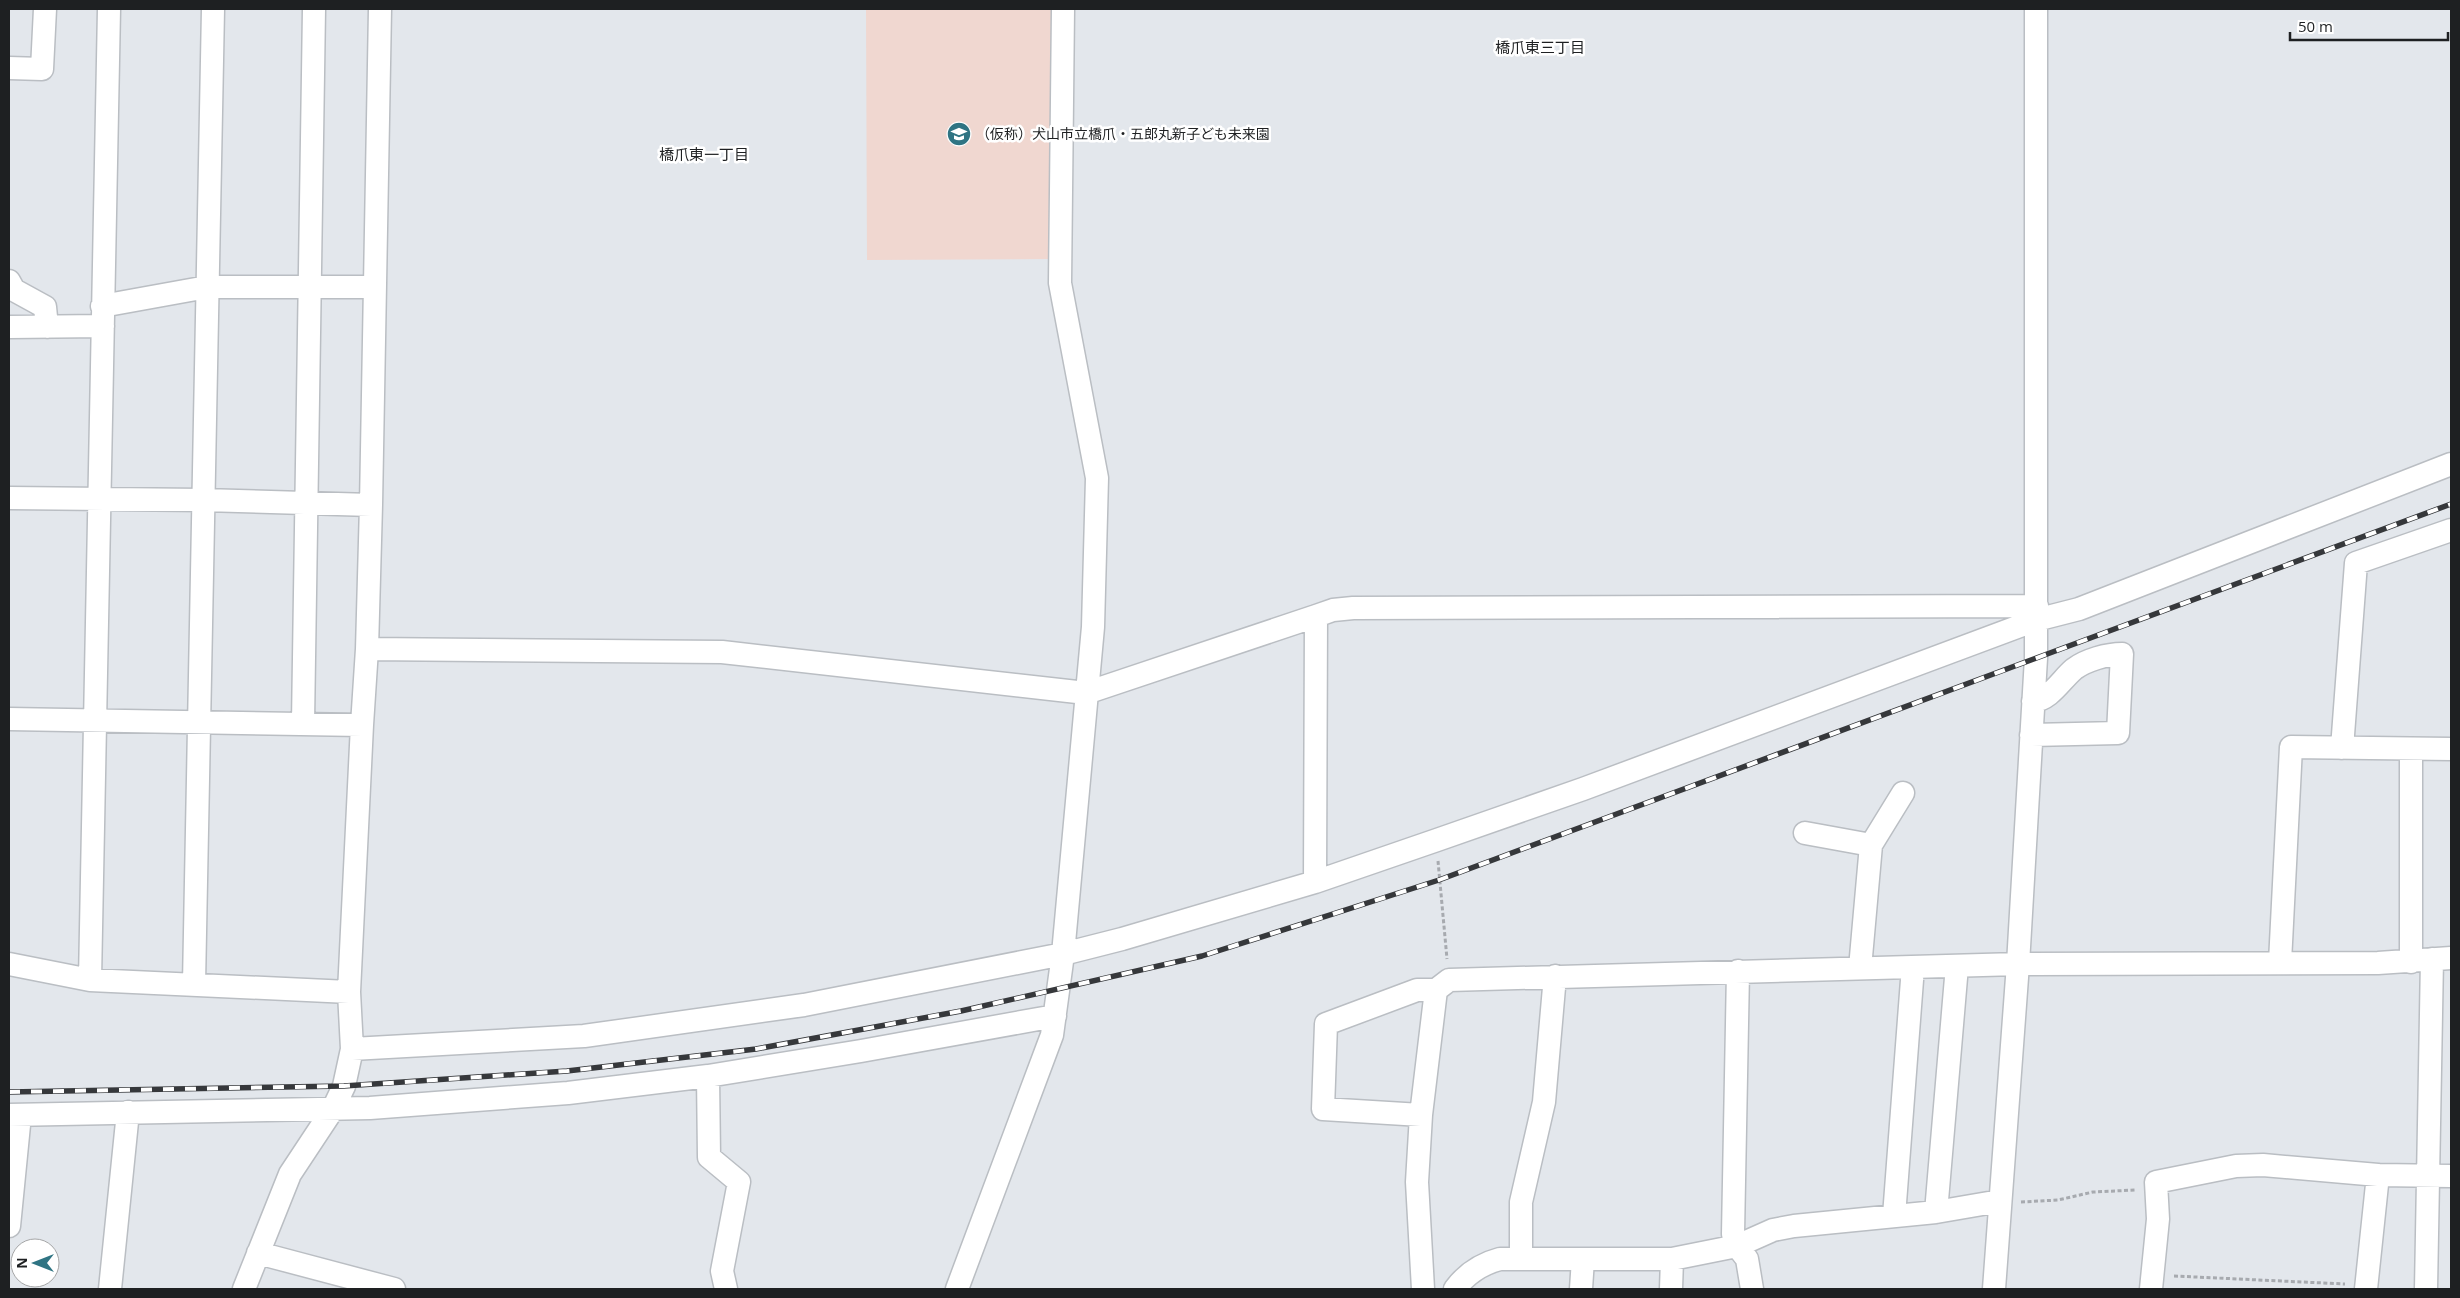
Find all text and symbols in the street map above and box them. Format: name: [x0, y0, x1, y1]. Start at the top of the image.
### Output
scale bar: [2290, 10, 2448, 42]
text: 50 m: [2298, 16, 2333, 36]
district label: 橋爪東三丁目: [1495, 37, 1585, 57]
school or university icon: （仮称）犬山市立橋爪・五郎丸新子ども未来園: [946, 121, 972, 147]
place label: （仮称）犬山市立橋爪・五郎丸新子ども未来園: [976, 124, 1270, 143]
district label: 橋爪東一丁目: [659, 144, 749, 164]
north arrow: [10, 1238, 60, 1288]
text: N: [12, 1257, 31, 1269]

